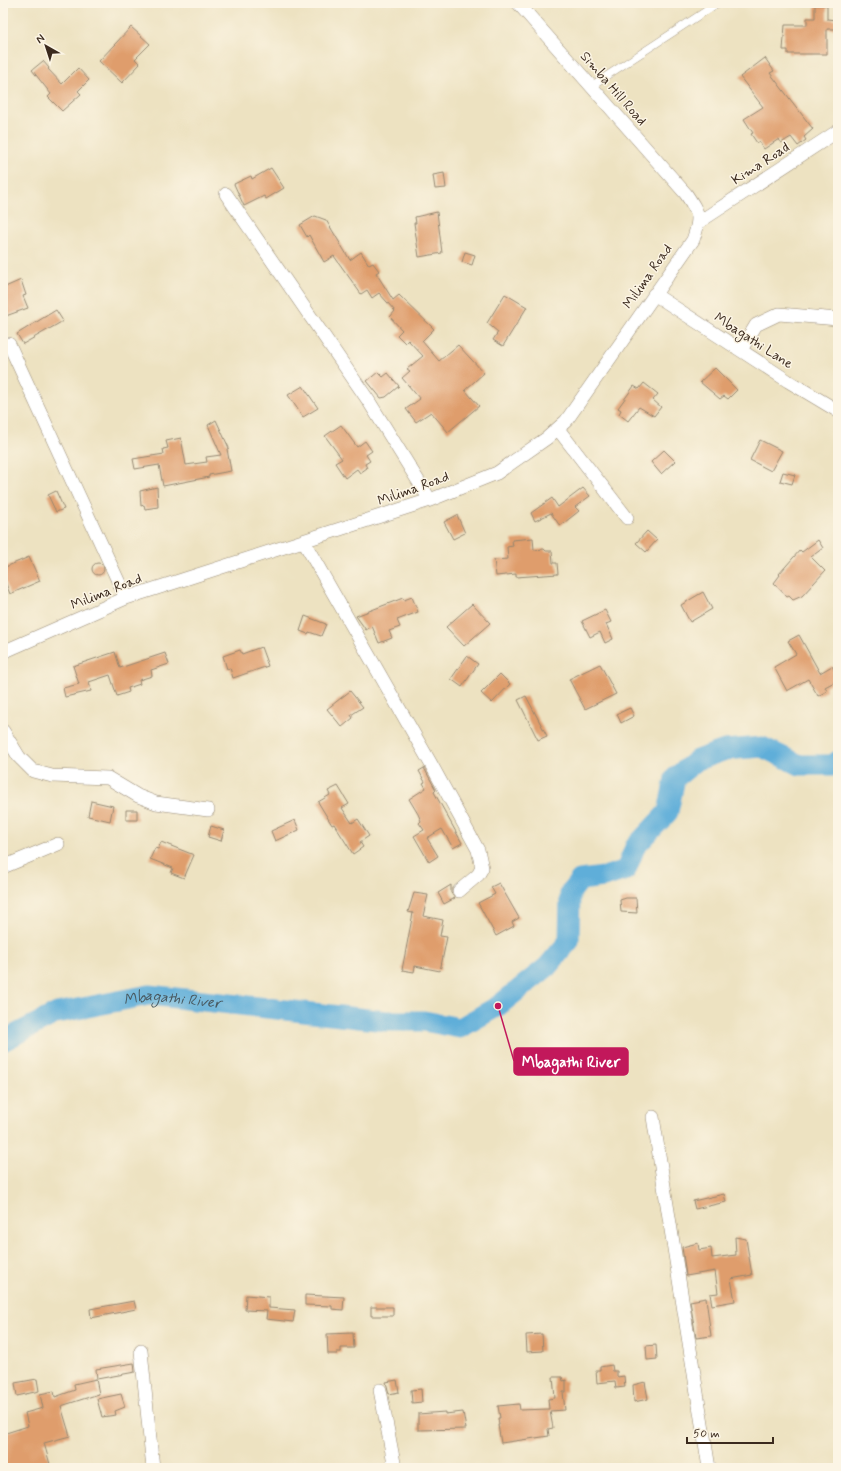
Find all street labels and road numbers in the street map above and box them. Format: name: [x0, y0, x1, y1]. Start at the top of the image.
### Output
street label: Simba Hill Road: [576, 48, 650, 130]
street label: Kima Road: [728, 138, 793, 189]
street label: Milima Road: [619, 241, 677, 312]
street label: Mbagathi Lane: [710, 309, 797, 374]
street label: Milima Road: [375, 468, 452, 510]
street label: Milima Road: [68, 570, 145, 614]

